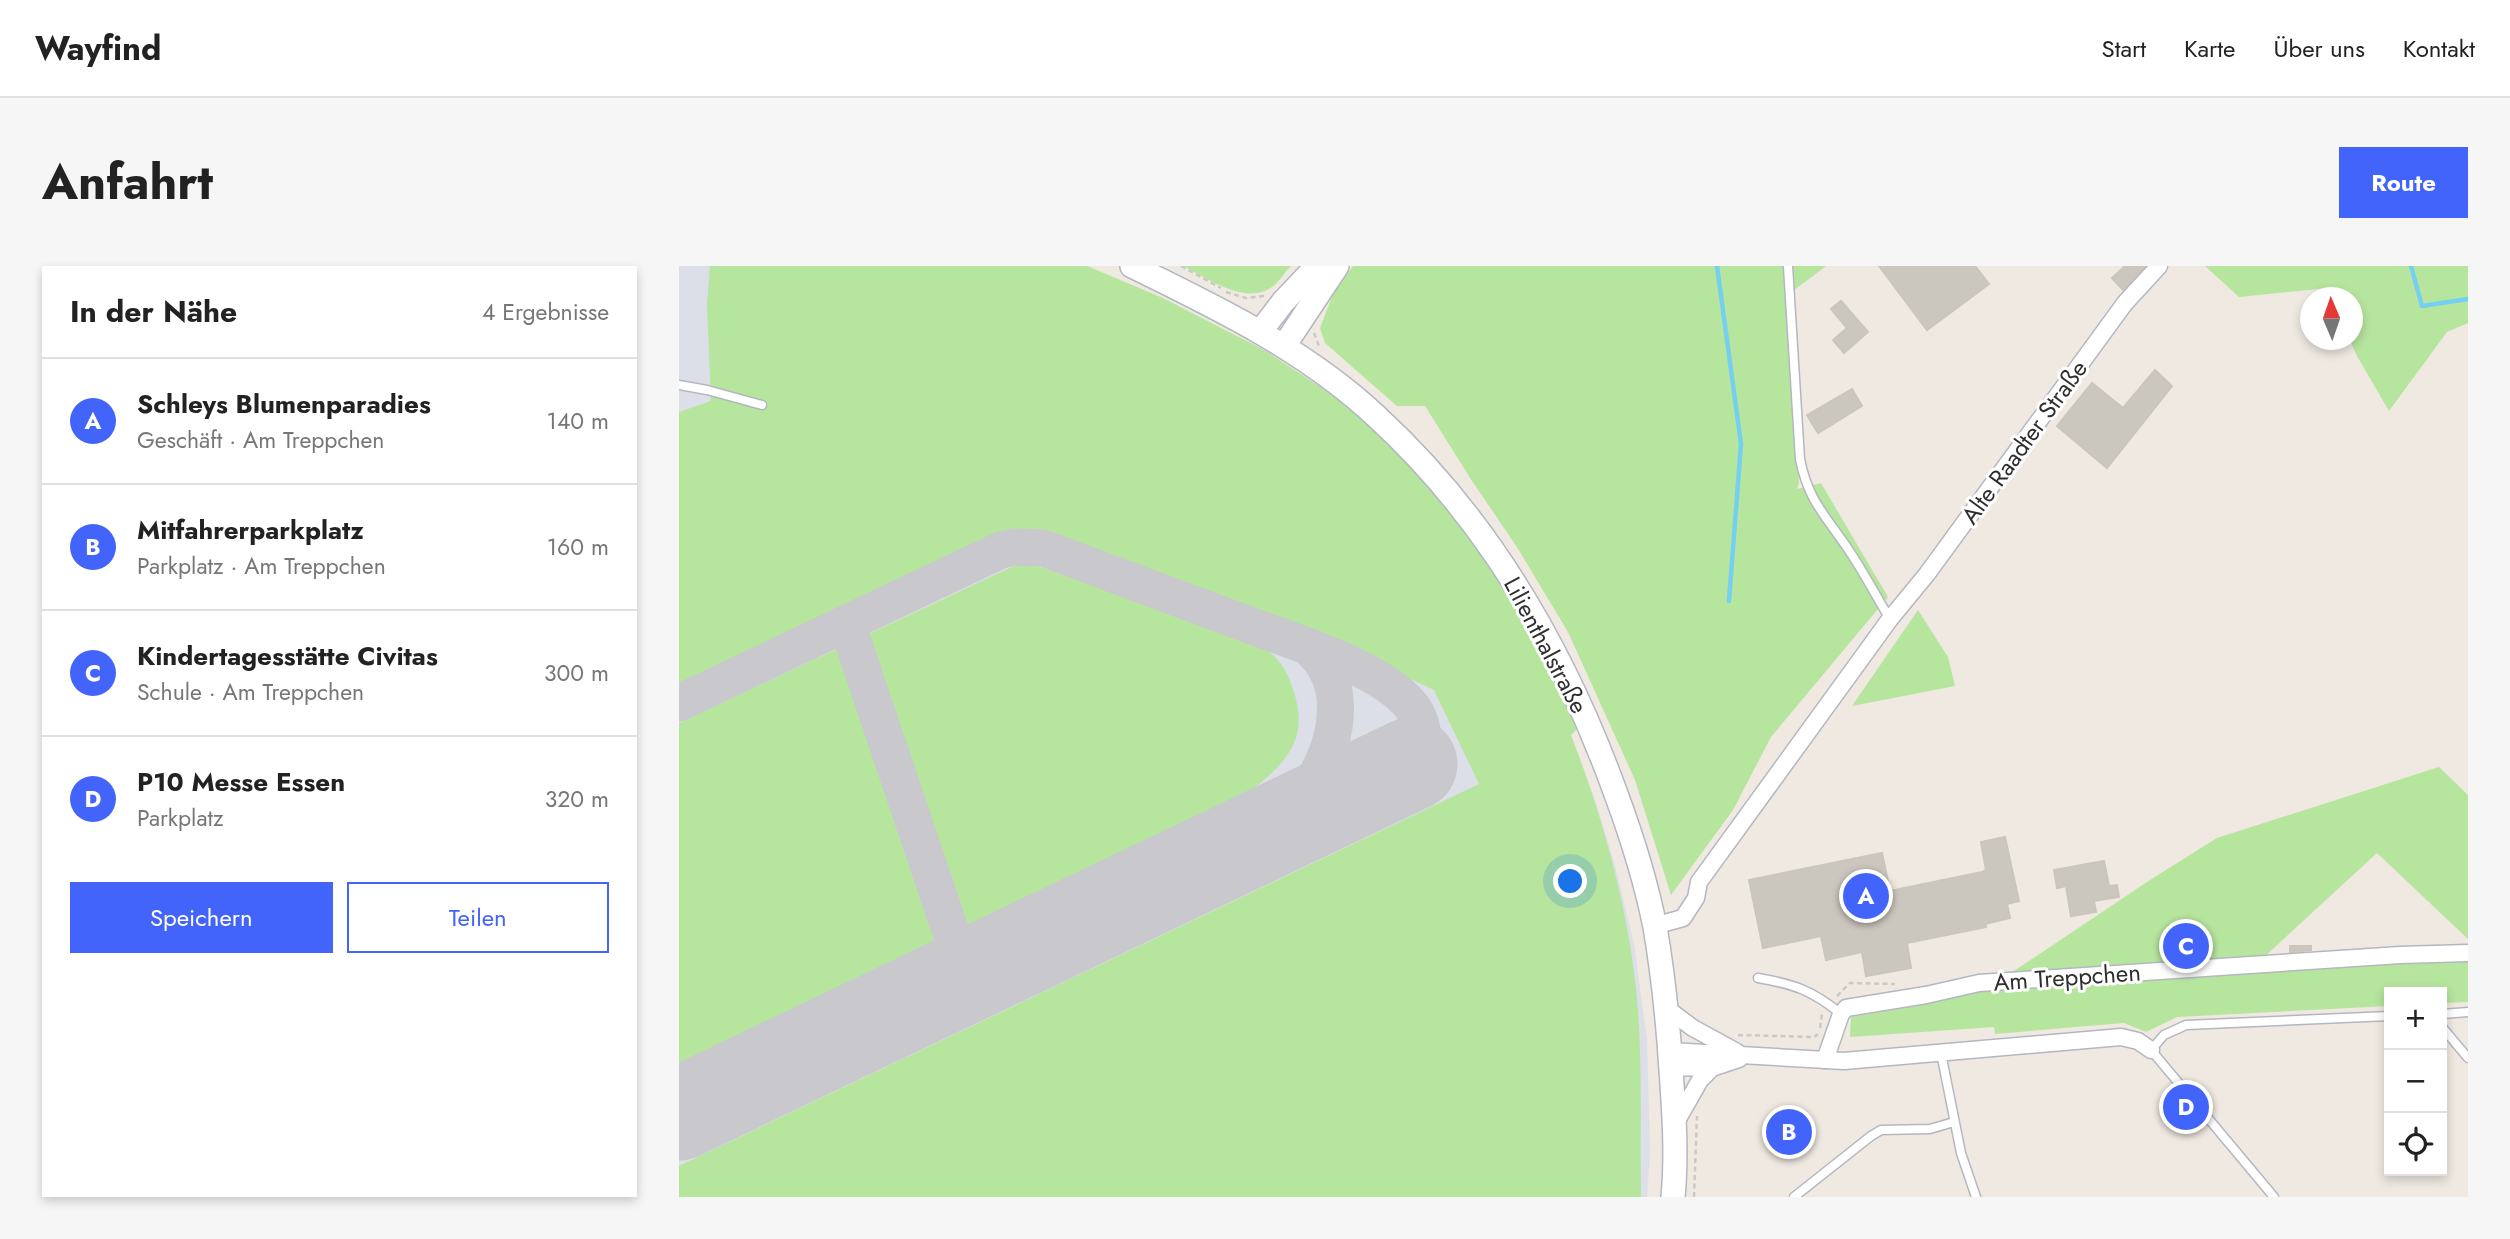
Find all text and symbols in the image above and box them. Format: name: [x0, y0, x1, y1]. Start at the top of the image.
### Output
text: Wayfind: [35, 25, 161, 72]
text: Start: [2102, 31, 2146, 66]
text: Karte: [2184, 31, 2235, 66]
text: Über uns: [2273, 31, 2365, 66]
text: Kontakt: [2403, 31, 2475, 66]
text: Anfahrt: [42, 147, 213, 217]
button: Route: [2339, 147, 2468, 218]
north arrow: [2300, 287, 2363, 350]
text: In der Nähe: [70, 290, 237, 333]
text: 4 Ergebnisse: [482, 295, 609, 329]
street label: Alte Raadter Straße: [1953, 353, 2095, 531]
text: Schleys Blumenparadies: [137, 385, 431, 423]
text: A: [85, 404, 101, 438]
text: 140 m: [547, 404, 609, 438]
text: Geschäft · Am Treppchen: [137, 423, 384, 457]
text: Mitfahrerparkplatz: [137, 511, 364, 549]
text: B: [85, 530, 101, 564]
text: 160 m: [547, 530, 609, 564]
text: Parkplatz · Am Treppchen: [137, 549, 386, 583]
street label: Lilienthalstraße: [1495, 570, 1597, 720]
text: Kindertagesstätte Civitas: [137, 637, 438, 675]
text: C: [85, 656, 101, 690]
text: 300 m: [544, 656, 609, 690]
text: Schule · Am Treppchen: [137, 675, 364, 709]
text: P10 Messe Essen: [137, 763, 345, 801]
text: D: [85, 782, 101, 816]
text: 320 m: [545, 782, 609, 816]
text: Parkplatz: [137, 801, 224, 835]
your location: [1553, 864, 1587, 898]
pin: A: [1843, 870, 1889, 922]
button: Speichern: [70, 882, 333, 953]
button: Teilen: [347, 882, 609, 953]
pin: C: [2163, 920, 2209, 972]
street label: Am Treppchen: [1992, 954, 2142, 1000]
map controls: [2384, 987, 2447, 1176]
button: +: [2384, 987, 2447, 1050]
button: −: [2384, 1050, 2447, 1113]
pin: D: [2163, 1081, 2209, 1133]
pin: B: [1766, 1106, 1812, 1158]
button: locate: [2384, 1113, 2447, 1176]

